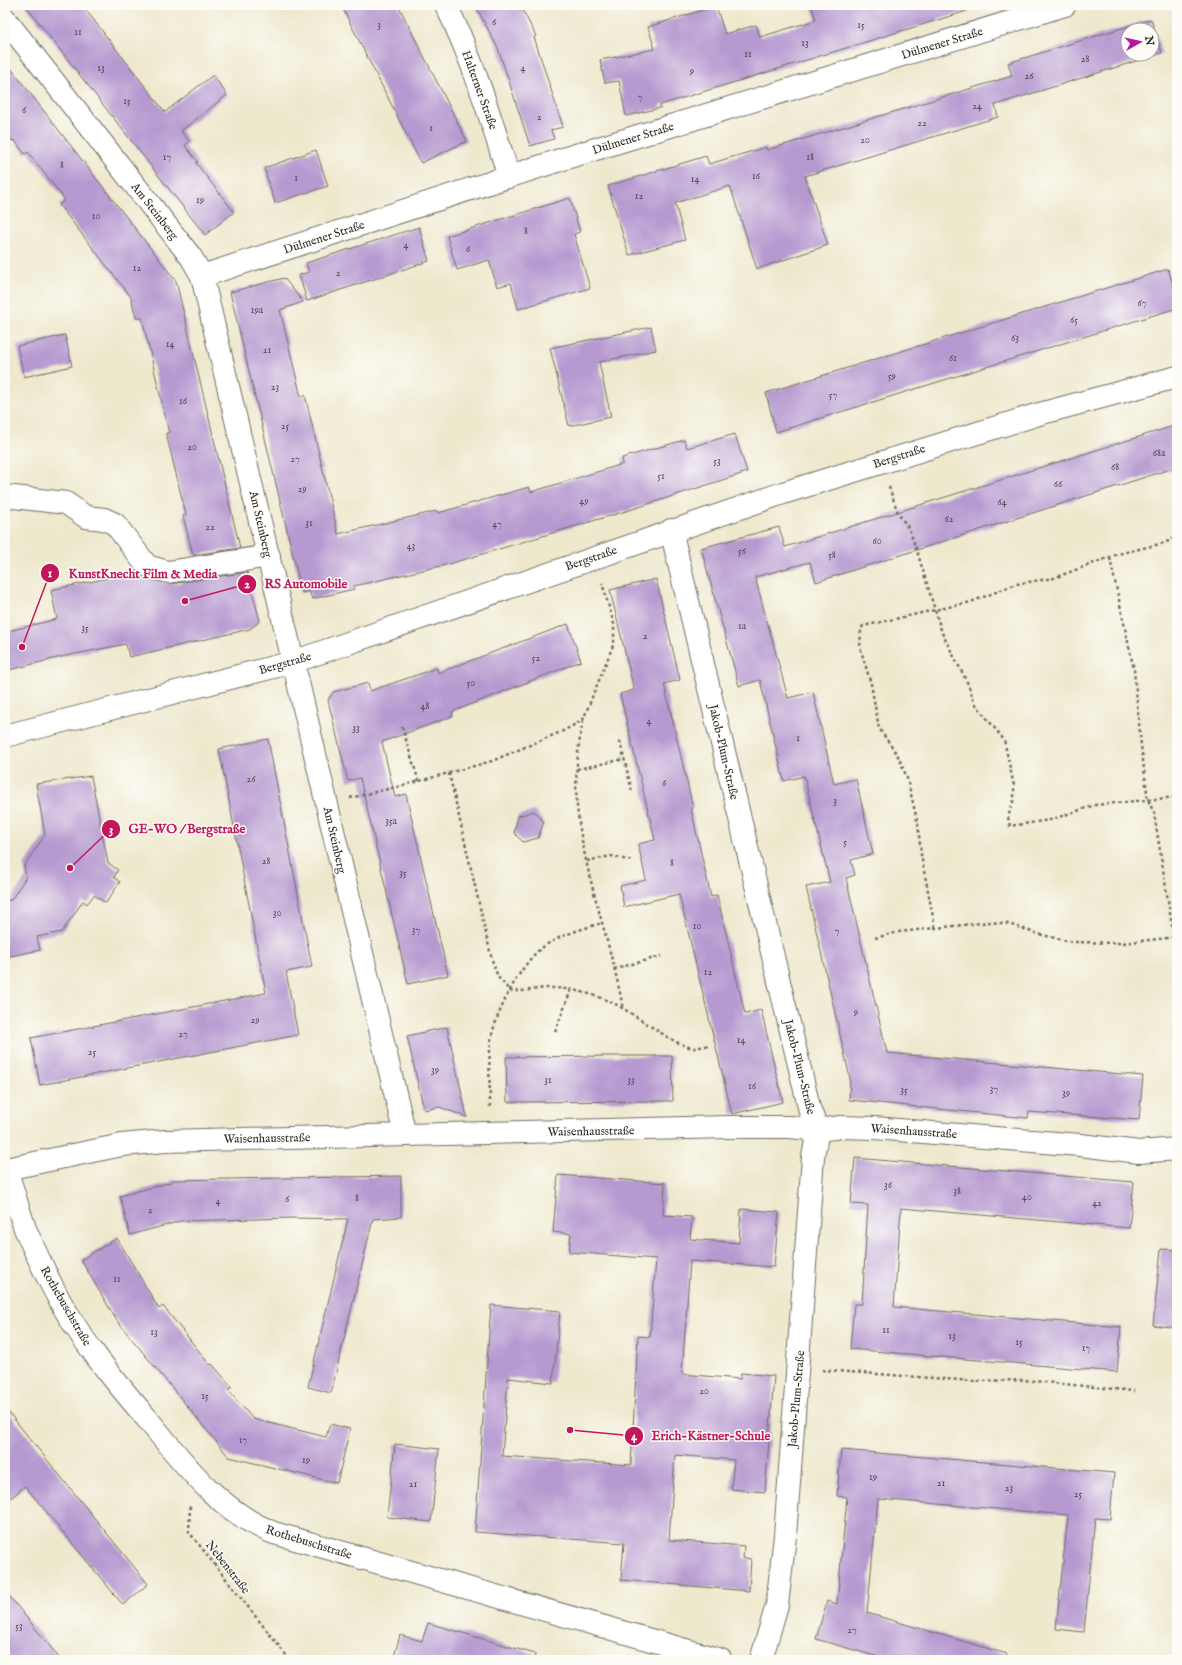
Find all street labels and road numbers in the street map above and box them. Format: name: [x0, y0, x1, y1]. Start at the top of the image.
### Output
street label: Dülmener Straße: [900, 24, 985, 63]
street label: Halterner Straße: [458, 48, 501, 132]
street label: Dülmener Straße: [591, 119, 676, 158]
street label: Am Steinberg: [127, 179, 182, 243]
street label: Dülmener Straße: [282, 217, 367, 258]
street label: Bergstraße: [871, 441, 928, 472]
street label: Am Steinberg: [245, 488, 276, 559]
street label: Bergstraße: [563, 542, 620, 574]
street label: Bergstraße: [257, 649, 314, 678]
street label: Jakob-Plum-Straße: [704, 701, 742, 802]
street label: Am Steinberg: [319, 804, 350, 875]
street label: Jakob-Plum-Straße: [779, 1016, 819, 1117]
street label: Waisenhausstraße: [870, 1121, 958, 1142]
street label: Waisenhausstraße: [547, 1123, 635, 1140]
street label: Waisenhausstraße: [223, 1130, 311, 1147]
street label: Rothebuschstraße: [37, 1264, 95, 1349]
street label: Jakob-Plum-Straße: [785, 1349, 809, 1450]
street label: Rothebuschstraße: [264, 1522, 354, 1563]
street label: Nebenstraße: [202, 1538, 253, 1597]

